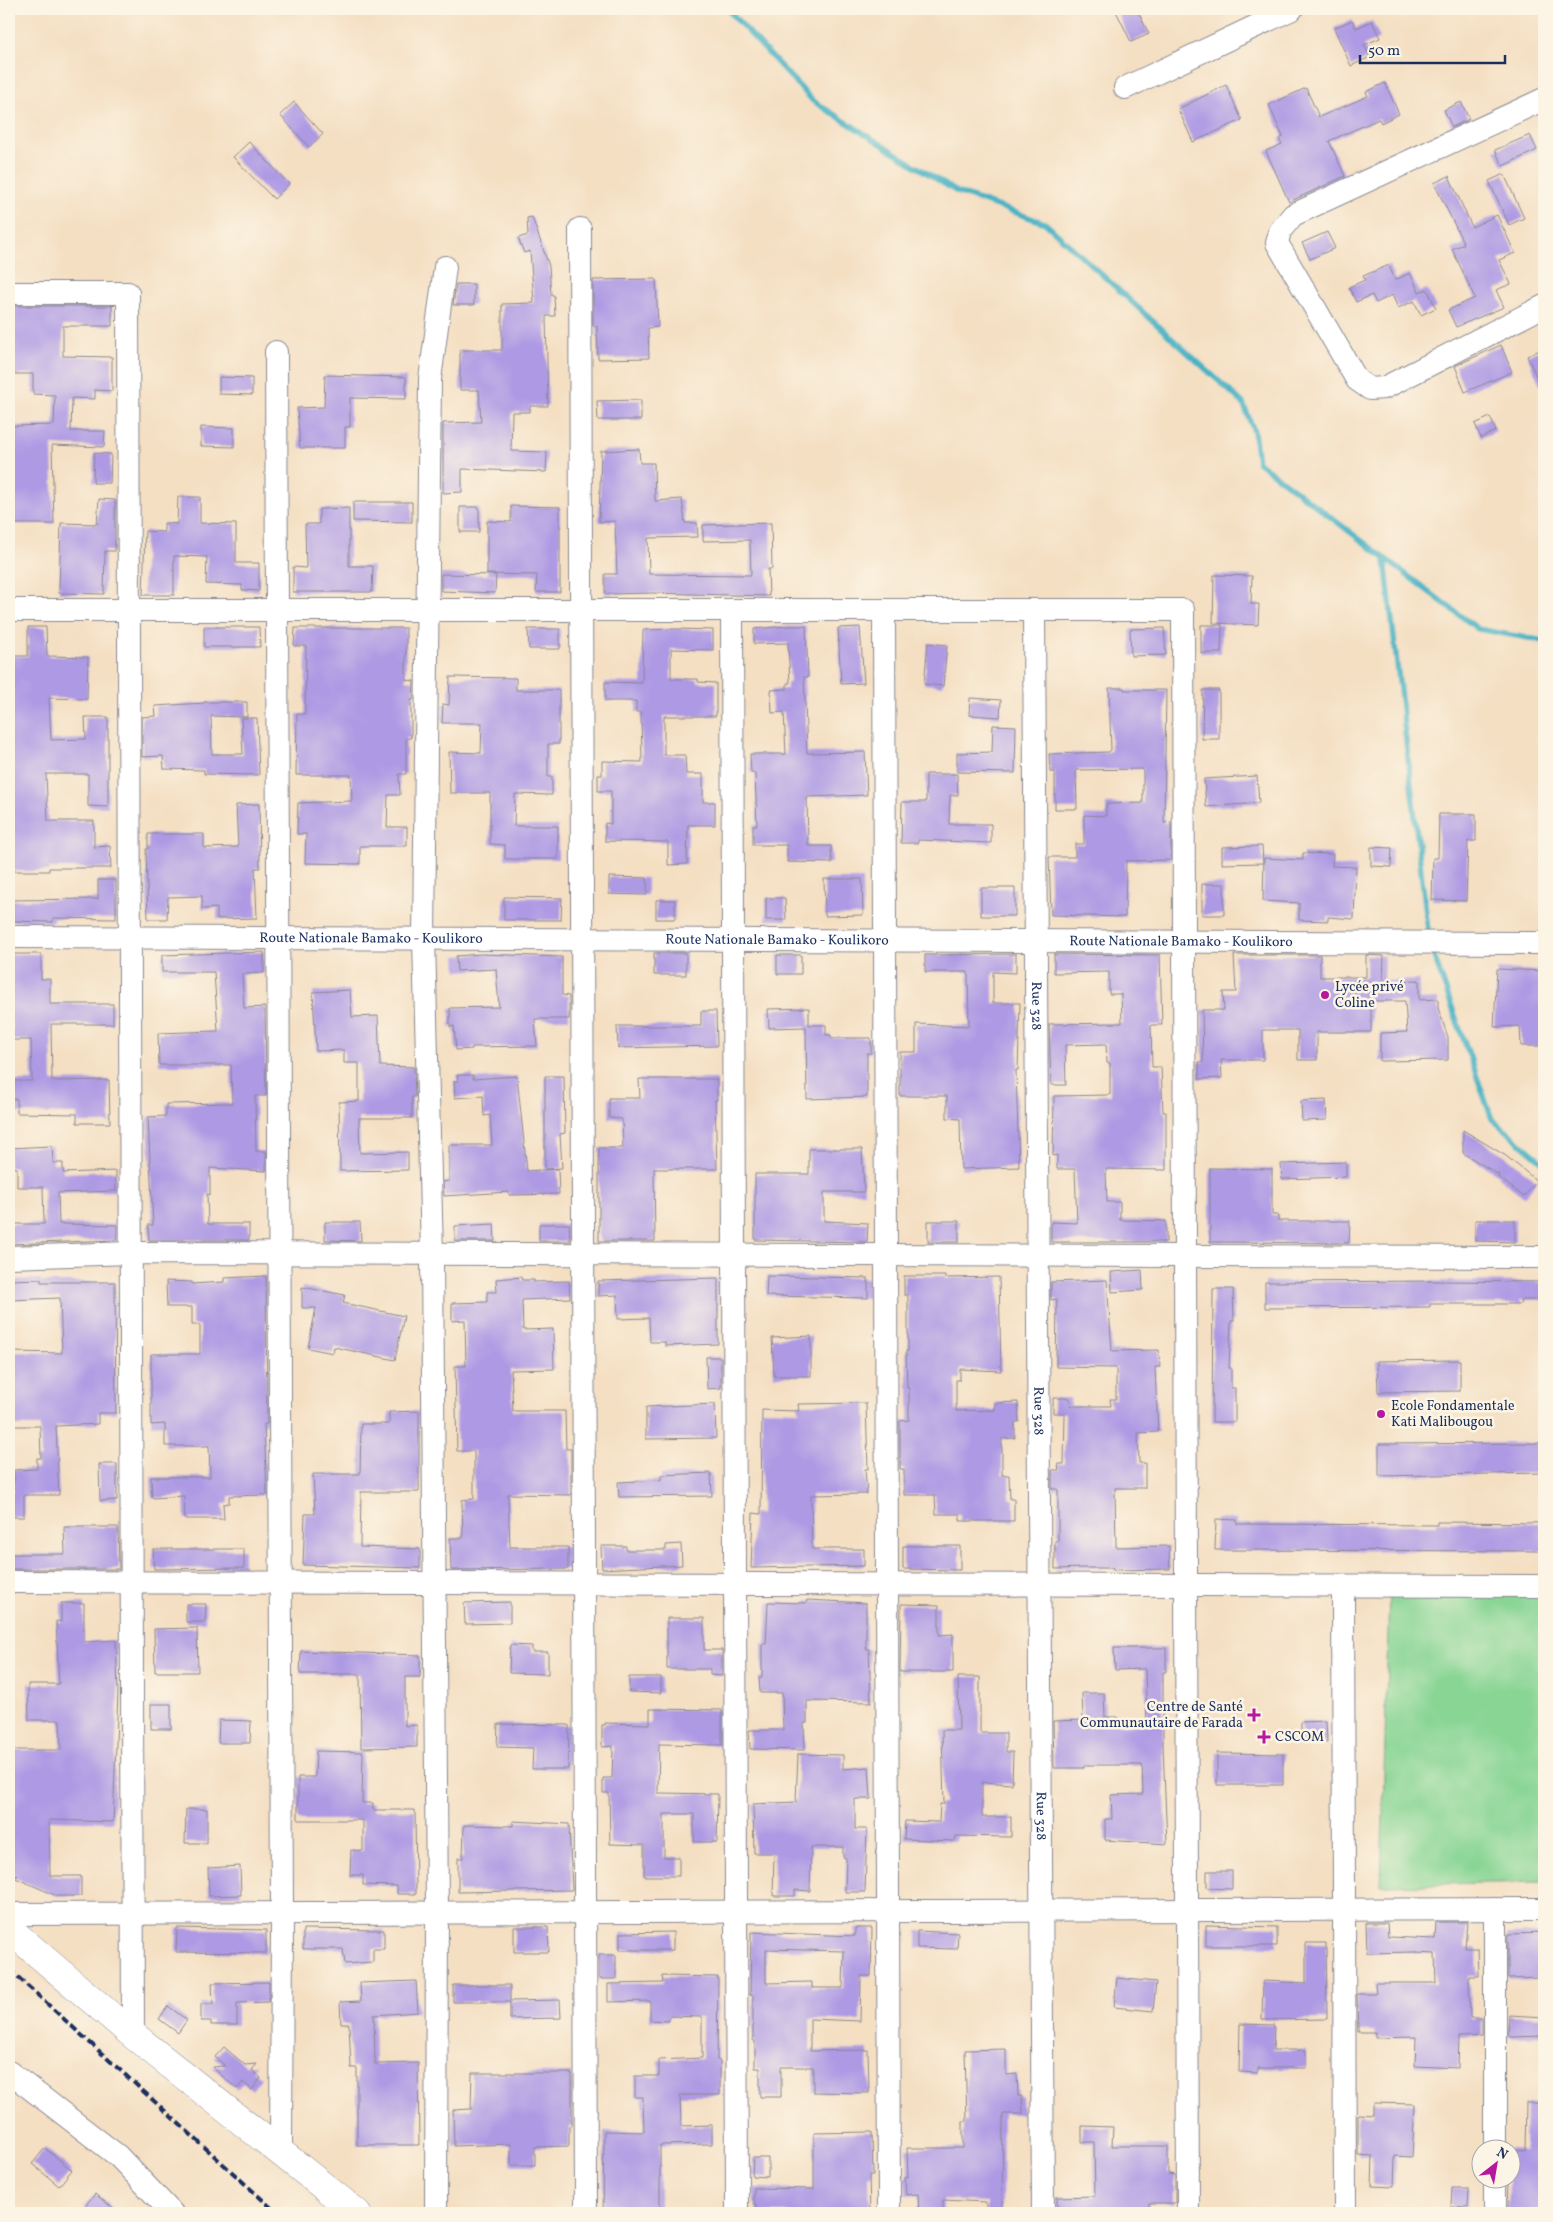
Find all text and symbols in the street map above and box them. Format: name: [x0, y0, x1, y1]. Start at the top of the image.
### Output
scale bar: [1360, 32, 1506, 64]
text: 50 m: [1368, 41, 1400, 62]
street label: Route Nationale Bamako - Koulikoro: [259, 928, 483, 948]
street label: Route Nationale Bamako - Koulikoro: [665, 930, 889, 950]
street label: Route Nationale Bamako - Koulikoro: [1069, 932, 1293, 952]
place label: Lycée privé Coline: [1335, 978, 1404, 1013]
street label: Rue 328: [1027, 982, 1046, 1030]
marker: Lycée privé Coline: [1319, 989, 1331, 1001]
street label: Rue 328: [1029, 1387, 1048, 1435]
place label: Ecole Fondamentale Kati Malibougou: [1391, 1397, 1515, 1432]
marker: Ecole Fondamentale Kati Malibougou: [1375, 1408, 1387, 1420]
place label: Centre de Santé Communautaire de Farada: [1080, 1698, 1243, 1733]
marker: Centre de Santé Communautaire de Farada: [1247, 1708, 1261, 1722]
place label: CSCOM: [1275, 1728, 1324, 1747]
marker: CSCOM: [1257, 1730, 1271, 1744]
street label: Rue 328: [1031, 1792, 1050, 1840]
north arrow: [1470, 2140, 1520, 2190]
text: N: [1493, 2143, 1511, 2165]

